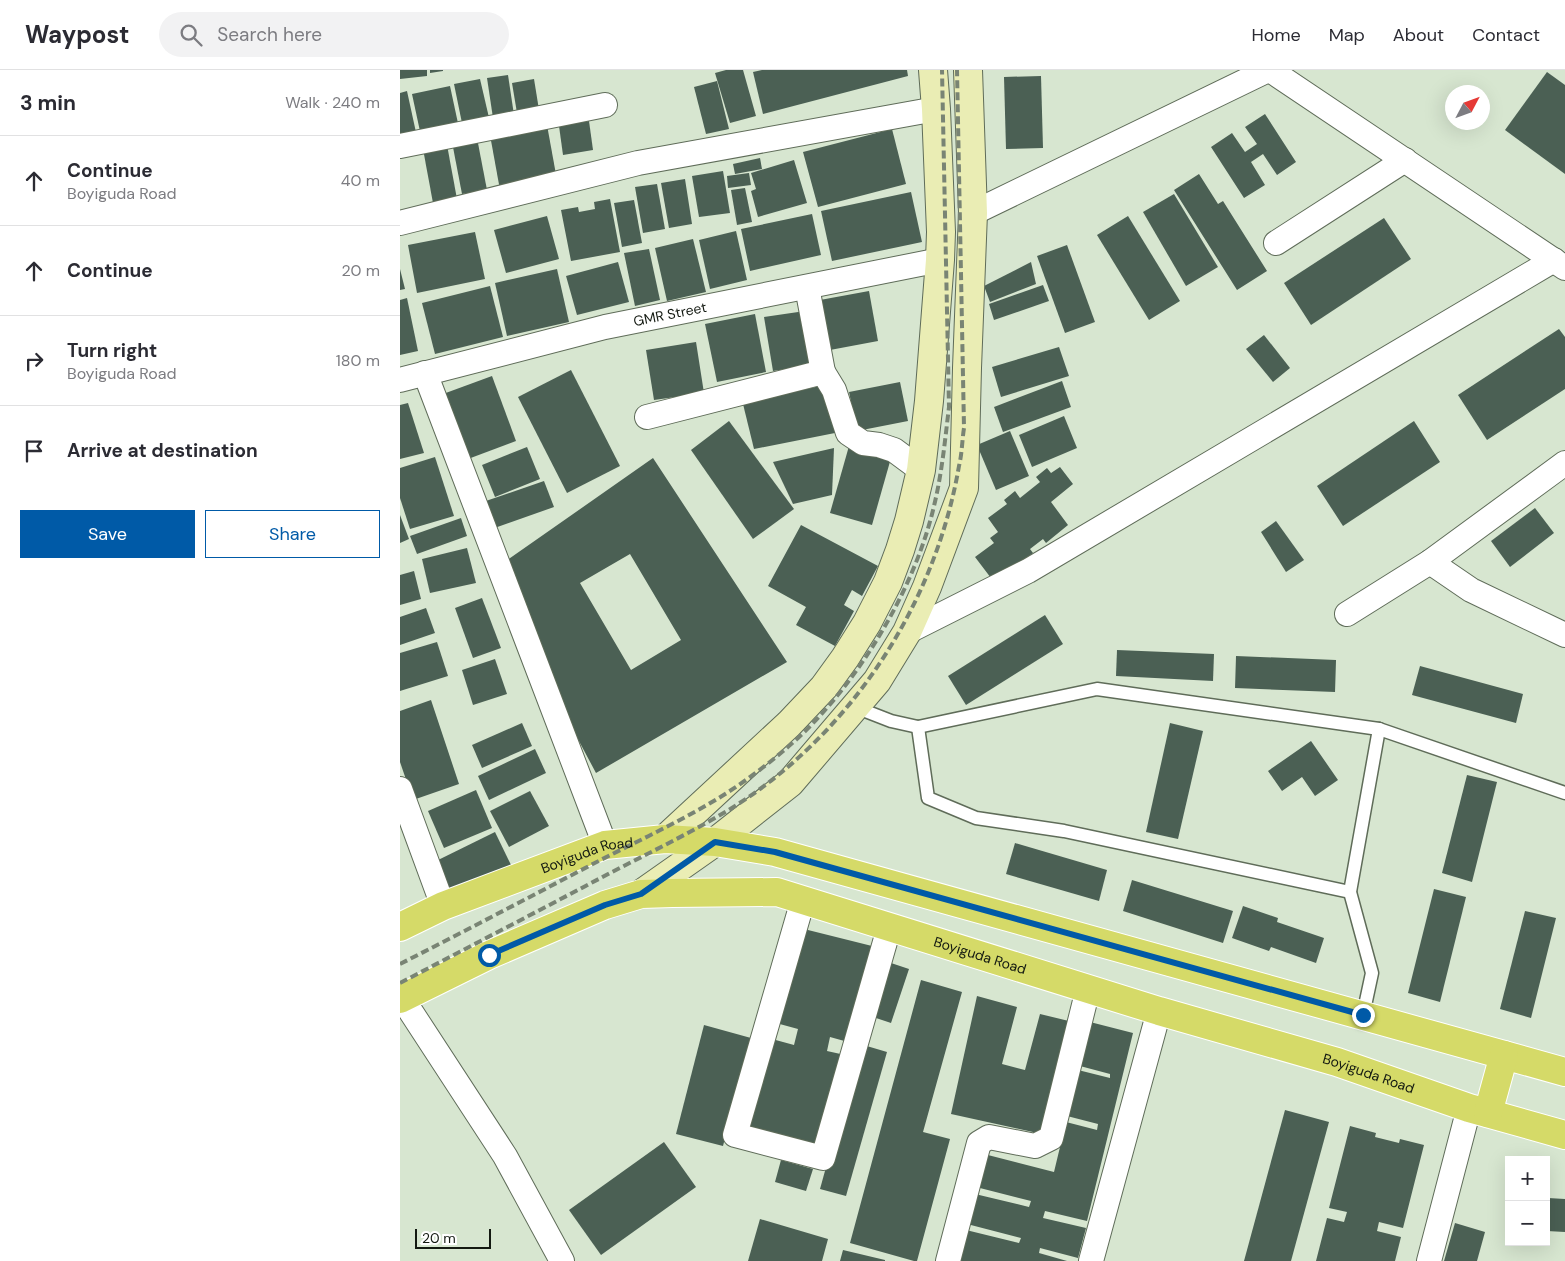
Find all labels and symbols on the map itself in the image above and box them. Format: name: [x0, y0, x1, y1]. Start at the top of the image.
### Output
north arrow: [1445, 85, 1490, 130]
street label: GMR Street: [632, 298, 708, 330]
street label: Boyiguda Road: [538, 833, 634, 877]
street label: Boyiguda Road: [932, 932, 1029, 978]
route start: [478, 944, 501, 967]
route end: [1352, 1004, 1375, 1027]
street label: Boyiguda Road: [1321, 1049, 1417, 1097]
scale bar: [415, 1226, 491, 1249]

